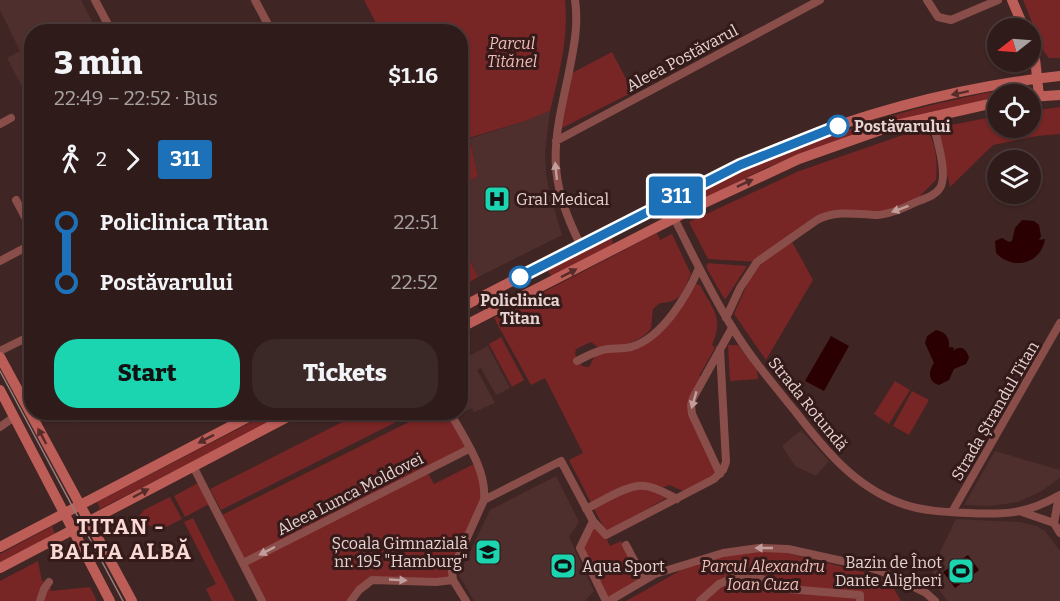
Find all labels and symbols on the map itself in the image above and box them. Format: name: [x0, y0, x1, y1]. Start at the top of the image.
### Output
north arrow: [987, 18, 1041, 72]
street label: Aleea Postăvarul: [623, 20, 741, 95]
park label: Parcul Titănel: [487, 34, 537, 71]
one-way arrow: [950, 89, 969, 98]
marker: Postăvarului: [827, 115, 849, 137]
place label: Postăvarului: [854, 117, 951, 136]
one-way arrow: [551, 162, 561, 181]
line badge: 311: [642, 176, 710, 216]
one-way arrow: [736, 178, 753, 187]
hospital icon: Gral Medical: [482, 184, 512, 214]
place label: Gral Medical: [516, 190, 610, 209]
one-way arrow: [891, 204, 909, 214]
marker: Policlinica Titan: [509, 266, 531, 288]
one-way arrow: [560, 268, 577, 278]
place label: Policlinica Titan: [480, 291, 560, 328]
street label: Strada Ștrandul Titan: [947, 338, 1044, 485]
street label: Strada Rotundă: [764, 353, 852, 455]
one-way arrow: [689, 392, 698, 410]
one-way arrow: [37, 427, 47, 444]
one-way arrow: [197, 434, 215, 444]
street label: Aleea Lunca Moldovei: [274, 449, 426, 539]
one-way arrow: [133, 488, 150, 498]
district label: TITAN - BALTA ALBĂ: [50, 513, 192, 565]
place label: Școala Gimnazială nr. 195 "Hamburg": [332, 534, 468, 571]
school or university icon: Școala Gimnazială nr. 195 "Hamburg": [473, 537, 503, 567]
one-way arrow: [755, 543, 774, 553]
one-way arrow: [258, 546, 275, 556]
sports icon: Aqua Sport: [548, 551, 578, 581]
place label: Bazin de Înot Dante Aligheri: [835, 552, 942, 590]
sports icon: Bazin de Înot Dante Aligheri: [946, 556, 976, 586]
place label: Aqua Sport: [582, 557, 665, 576]
park label: Parcul Alexandru Ioan Cuza: [701, 557, 825, 594]
one-way arrow: [388, 575, 407, 584]

